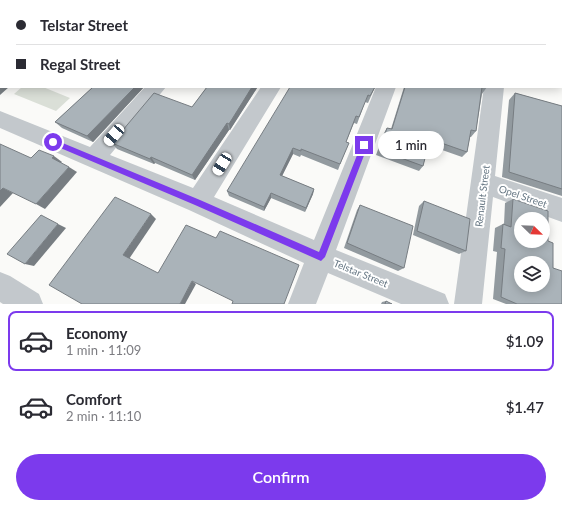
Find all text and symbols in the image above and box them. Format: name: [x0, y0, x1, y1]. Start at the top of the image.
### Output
text: Telstar Street: [40, 16, 128, 34]
text: Regal Street: [40, 55, 120, 73]
car: [102, 122, 126, 148]
callout: 1 min: [378, 131, 444, 159]
route start: [44, 133, 62, 151]
route end: [355, 136, 373, 154]
text: 1 min: [395, 137, 427, 153]
car: [211, 151, 233, 177]
street label: Renault Street: [472, 164, 492, 228]
street label: Opel Street: [497, 182, 549, 210]
north arrow: [514, 212, 550, 248]
map controls: [514, 212, 550, 292]
button: layers: [514, 256, 550, 292]
street label: Telstar Street: [332, 257, 390, 289]
icon: car: [18, 323, 54, 359]
text: Economy: [66, 324, 127, 342]
text: $1.09: [506, 332, 544, 350]
text: 1 min · 11:09: [66, 342, 141, 358]
icon: car: [18, 389, 54, 425]
text: Comfort: [66, 390, 122, 408]
text: $1.47: [506, 398, 544, 416]
text: 2 min · 11:10: [66, 408, 141, 424]
button: Confirm: [16, 454, 546, 500]

